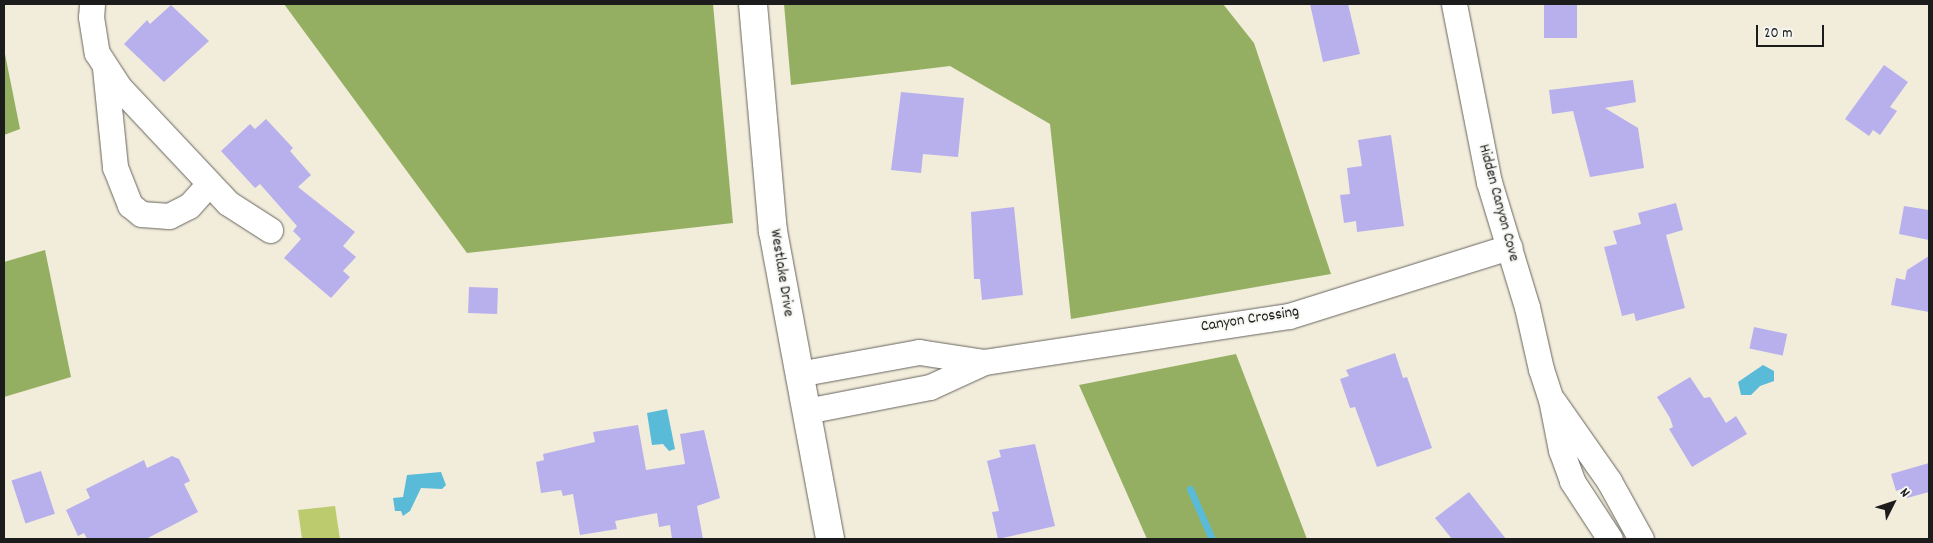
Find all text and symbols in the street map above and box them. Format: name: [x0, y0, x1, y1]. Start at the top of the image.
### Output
scale bar: [1758, 15, 1826, 47]
text: 20 m: [1764, 23, 1792, 45]
street label: Hidden Canyon Cove: [1473, 142, 1523, 264]
street label: Westlake Drive: [765, 228, 797, 318]
street label: Canyon Crossing: [1200, 303, 1300, 337]
north arrow: [1868, 478, 1918, 528]
text: N: [1894, 484, 1914, 502]

